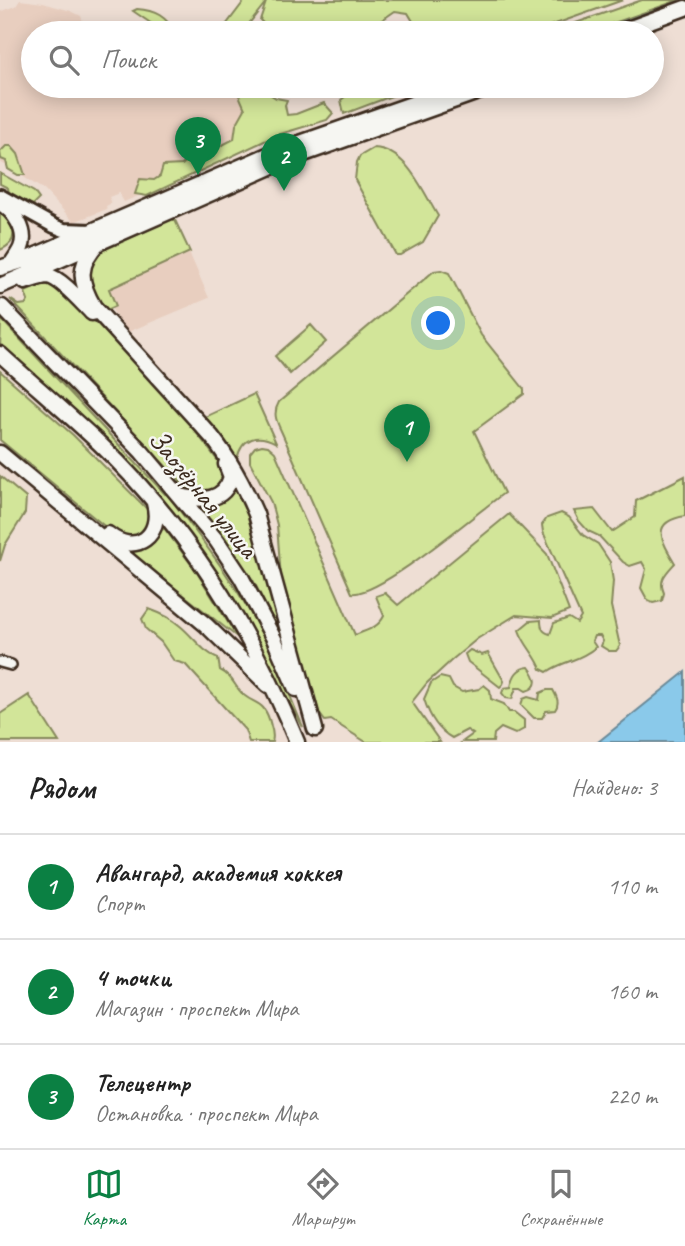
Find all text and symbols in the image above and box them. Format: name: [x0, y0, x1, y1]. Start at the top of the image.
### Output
search box: [21, 21, 664, 98]
icon: search: [45, 41, 83, 79]
text: Поиск: [101, 43, 156, 76]
pin: 3: [175, 117, 221, 175]
pin: 2: [261, 133, 307, 191]
your location: [421, 306, 455, 340]
pin: 1: [384, 404, 430, 462]
street label: Заозёрная улица: [140, 422, 267, 567]
text: Рядом: [28, 769, 95, 807]
text: Найдено: 3: [571, 773, 657, 802]
text: Авангард, академия хоккея: [95, 856, 341, 889]
text: 1: [46, 872, 56, 901]
text: 110 m: [608, 872, 657, 901]
text: Спорт: [95, 889, 145, 918]
text: 4 точки: [95, 961, 171, 994]
text: 2: [46, 977, 56, 1006]
text: 160 m: [608, 977, 657, 1006]
text: Магазин · проспект Мира: [95, 994, 298, 1023]
text: Телецентр: [95, 1066, 190, 1099]
text: 3: [46, 1082, 56, 1111]
text: 220 m: [608, 1082, 657, 1111]
text: Остановка · проспект Мира: [95, 1099, 317, 1128]
tab: Карта: [83, 1165, 126, 1231]
tab: Маршрут: [292, 1165, 354, 1231]
tab: Сохранённые: [520, 1165, 602, 1231]

